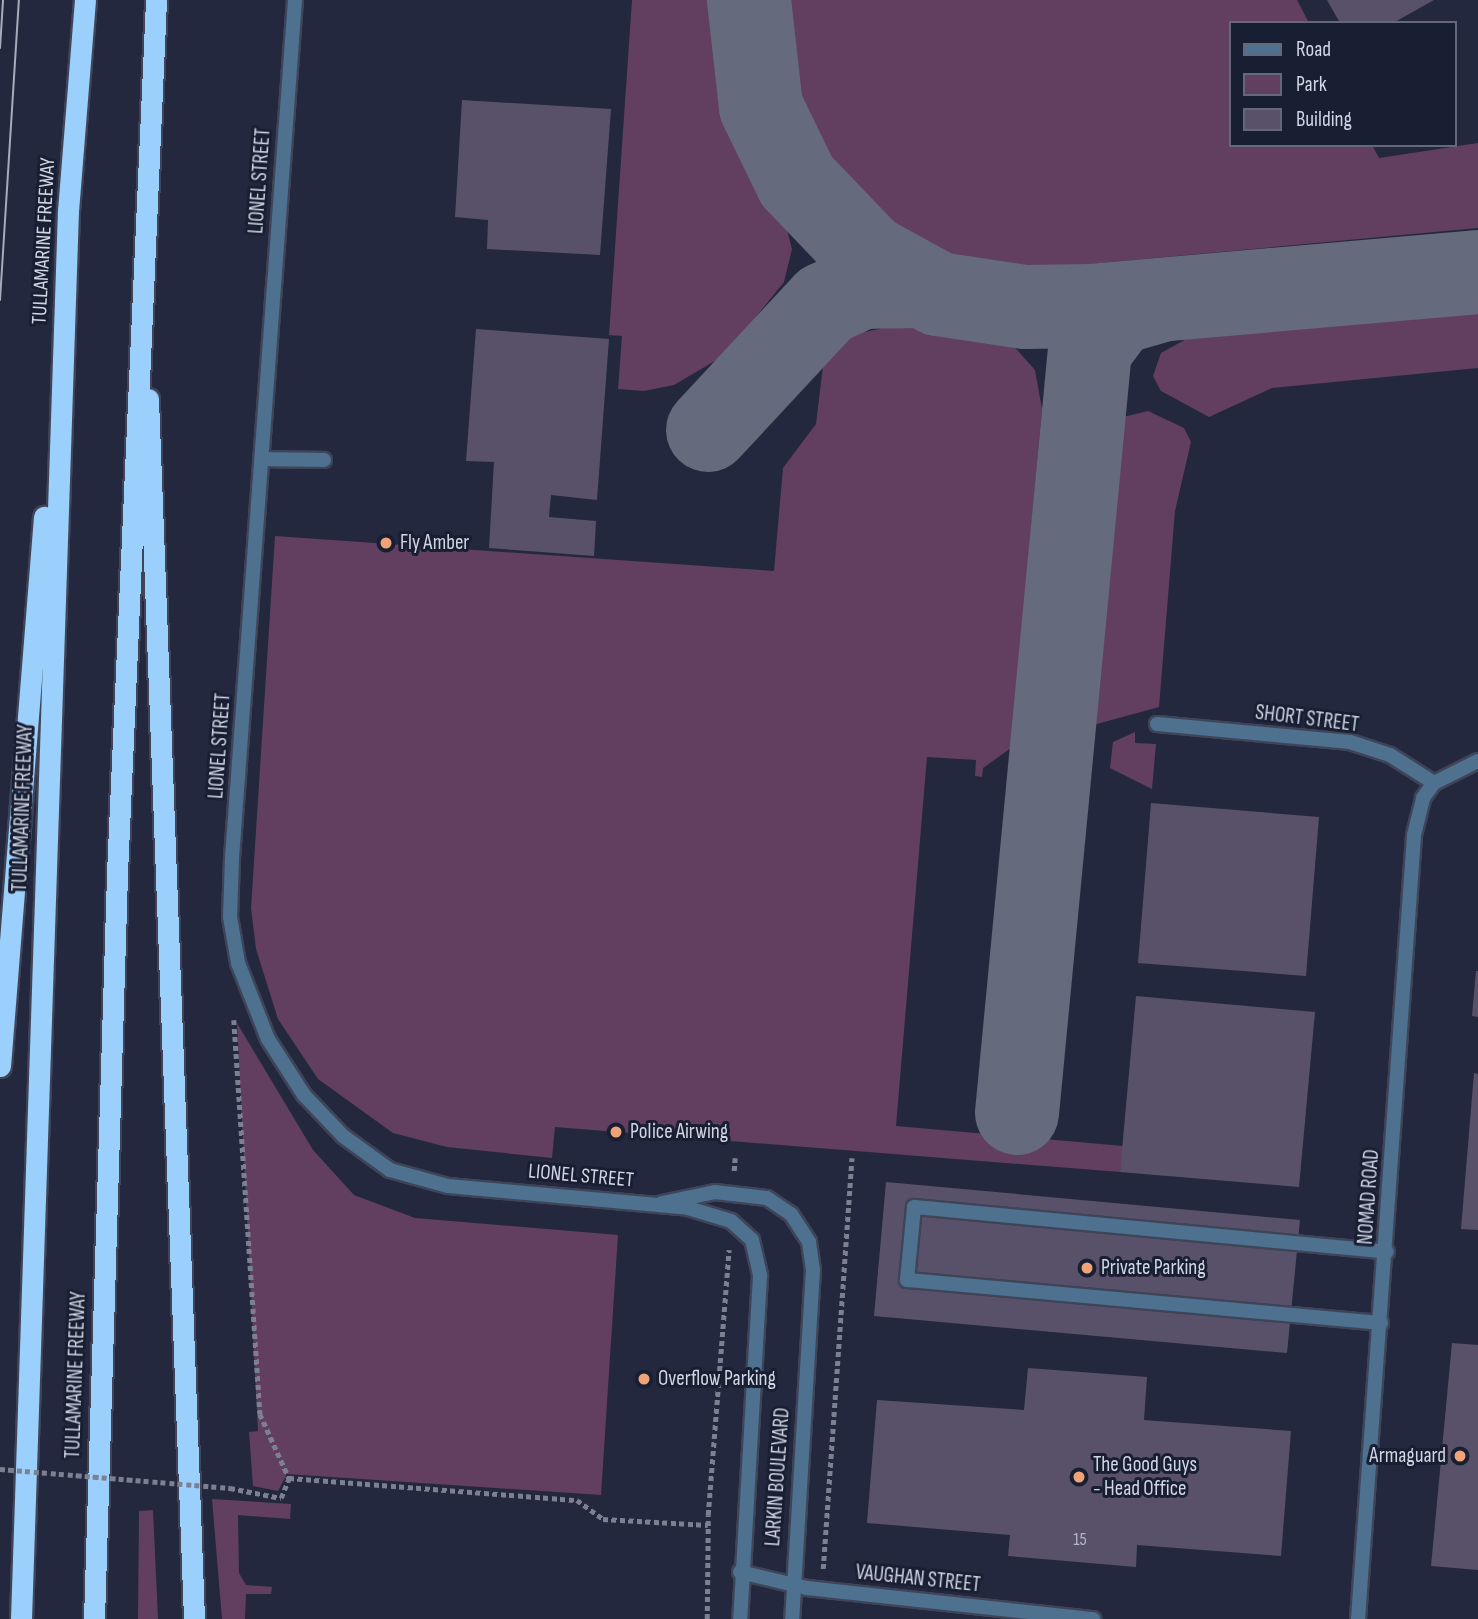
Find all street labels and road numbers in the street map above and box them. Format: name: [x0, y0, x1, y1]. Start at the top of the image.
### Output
street label: LIONEL STREET: [244, 127, 276, 235]
street label: TULLAMARINE FREEWAY: [27, 157, 61, 325]
street label: LIONEL STREET: [204, 692, 236, 800]
street label: SHORT STREET: [1254, 700, 1360, 738]
street label: TULLAMARINE FREEWAY: [7, 724, 39, 892]
street label: NOMAD ROAD: [1353, 1149, 1385, 1245]
street label: LIONEL STREET: [527, 1159, 635, 1193]
street label: TULLAMARINE FREEWAY: [60, 1291, 92, 1459]
street label: LARKIN BOULEVARD: [761, 1407, 795, 1547]
street label: VAUGHAN STREET: [854, 1560, 982, 1598]

